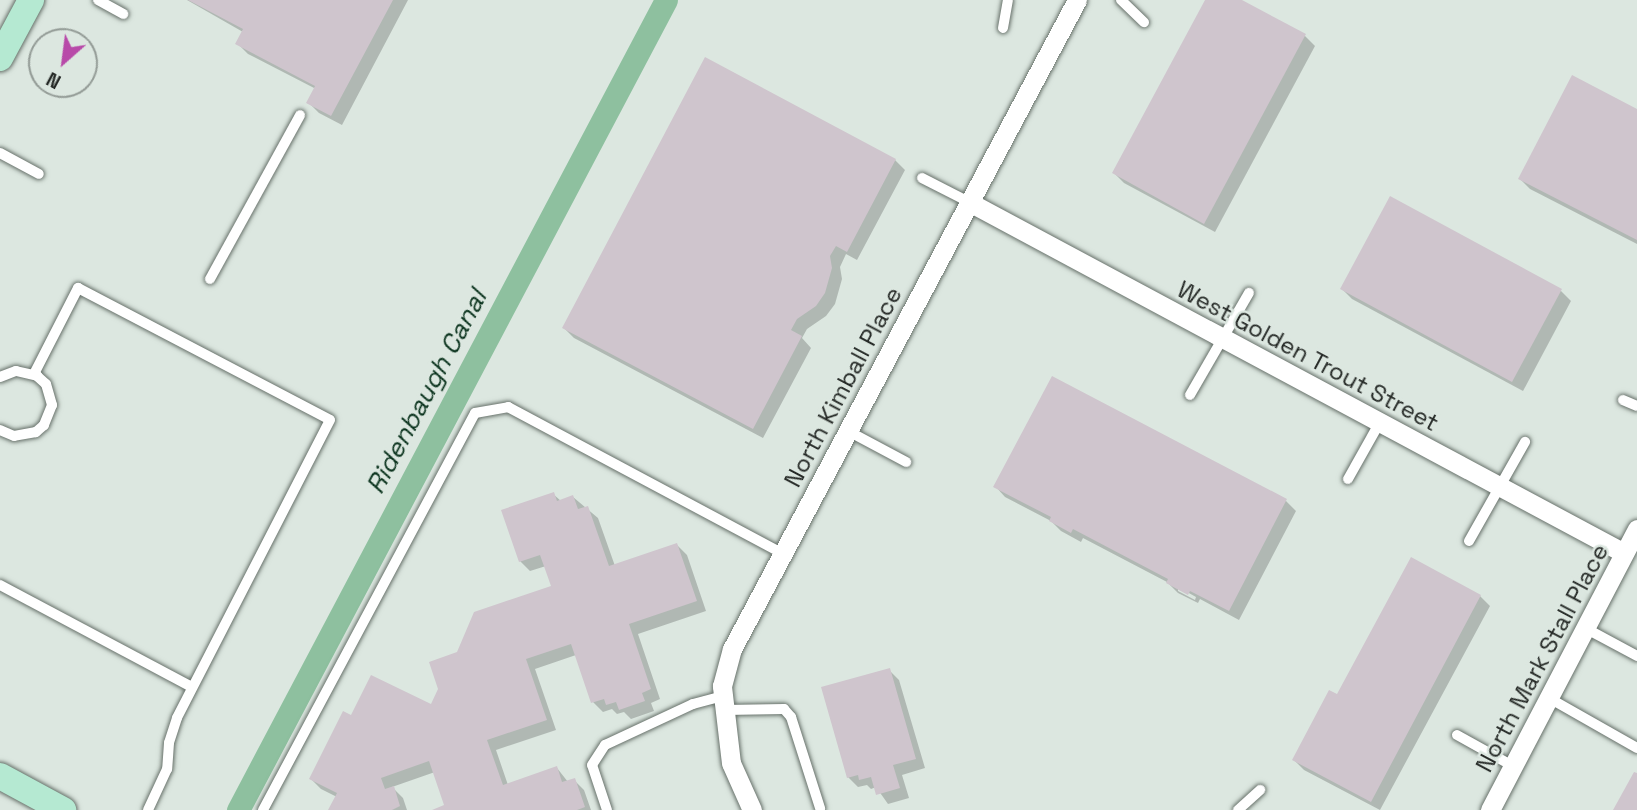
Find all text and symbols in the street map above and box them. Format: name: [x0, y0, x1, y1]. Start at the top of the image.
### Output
north arrow: [28, 28, 98, 98]
text: N: [42, 66, 65, 94]
street label: West Golden Trout Street: [1172, 275, 1444, 437]
street label: North Kimball Place: [778, 282, 908, 492]
water label: Ridenbaugh Canal: [360, 285, 494, 499]
street label: North Mark Stall Place: [1470, 539, 1614, 777]

